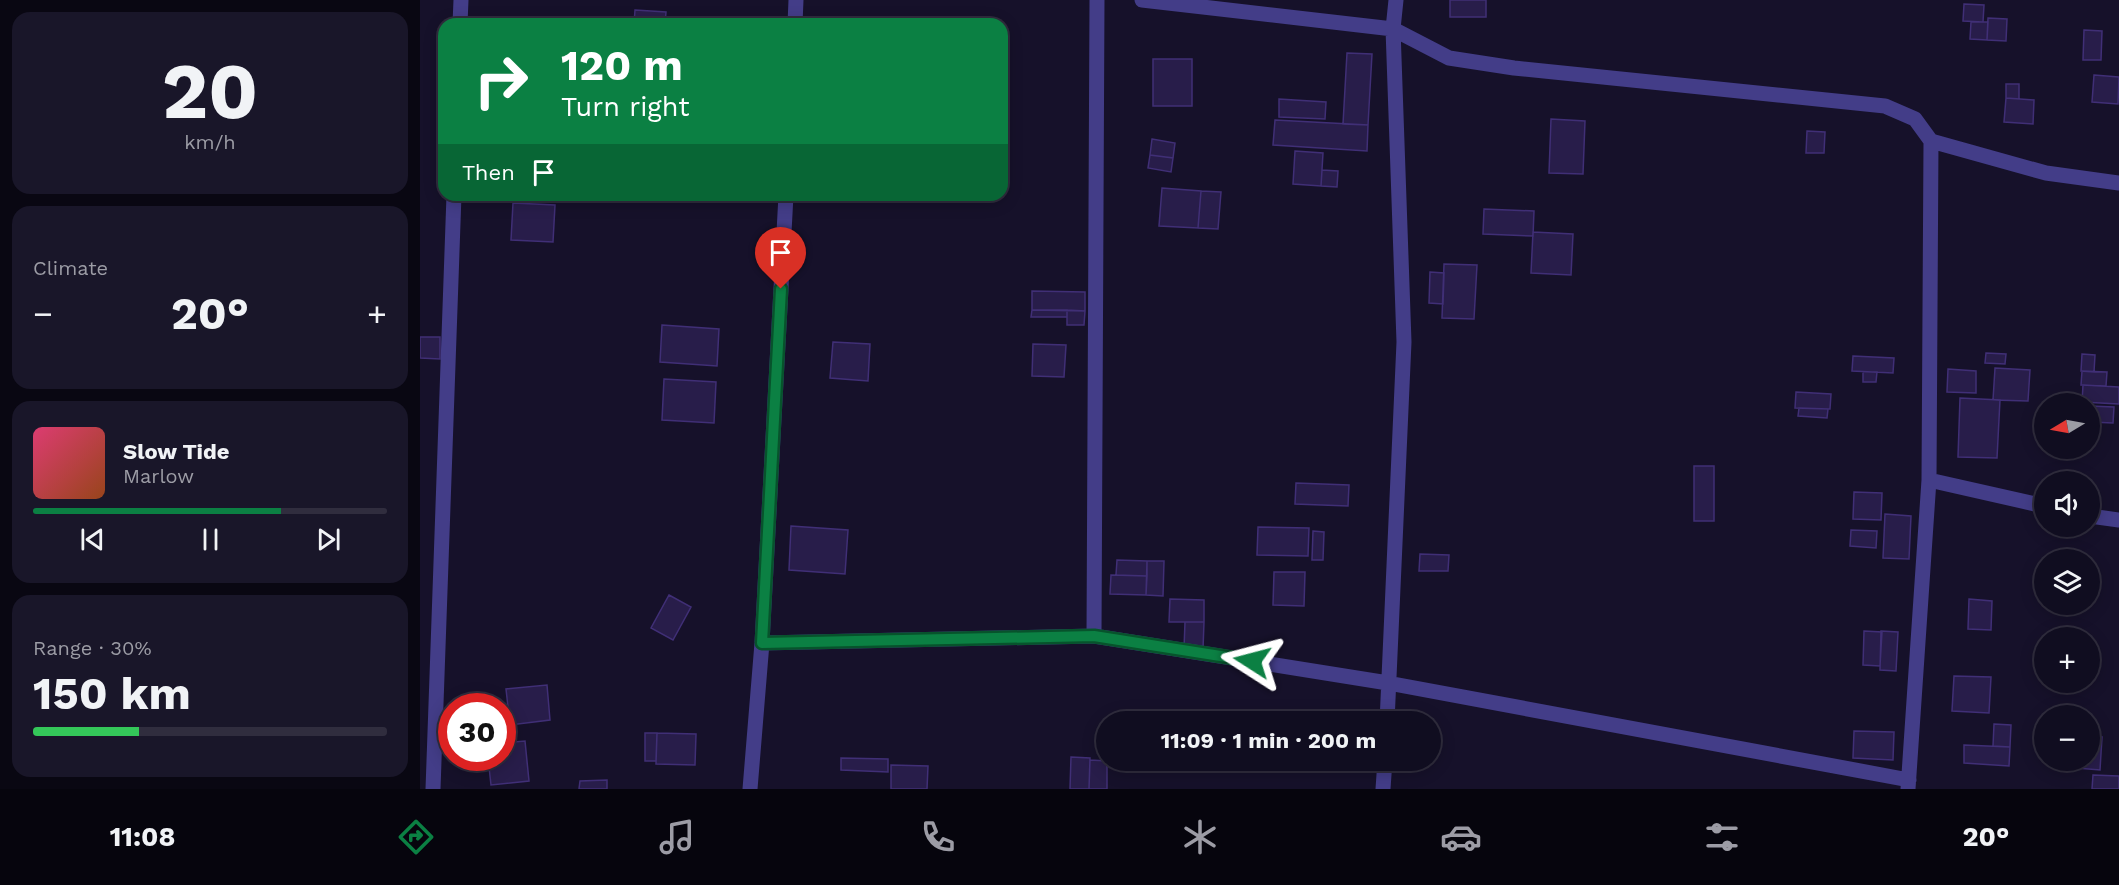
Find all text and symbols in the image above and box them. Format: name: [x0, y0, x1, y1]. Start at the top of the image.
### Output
text: 120 m: [561, 41, 683, 90]
icon: right: [462, 42, 540, 120]
text: 20: [162, 45, 258, 137]
text: Turn right: [561, 91, 690, 123]
text: km/h: [184, 130, 236, 154]
icon: arrive: [527, 156, 560, 189]
text: Then: [462, 160, 515, 185]
pin: [755, 227, 806, 289]
icon: arrive: [764, 236, 797, 269]
text: Climate: [33, 256, 108, 280]
text: 20°: [171, 287, 249, 340]
text: −: [33, 294, 53, 333]
text: +: [367, 294, 387, 333]
north arrow: [2034, 393, 2100, 459]
map controls: [2034, 393, 2100, 771]
text: Slow Tide: [123, 439, 230, 464]
text: Marlow: [123, 464, 194, 488]
button: sound: [2034, 471, 2100, 537]
icon: previous: [76, 523, 109, 556]
icon: pause: [194, 523, 227, 556]
icon: next: [312, 523, 345, 556]
button: layers: [2034, 549, 2100, 615]
button: +: [2034, 627, 2100, 693]
position arrow: [1220, 629, 1284, 693]
text: Range · 30%: [33, 636, 152, 660]
text: 150 km: [33, 667, 191, 720]
speed limit sign: 30: [438, 693, 516, 771]
button: −: [2034, 705, 2100, 771]
text: 11:09 · 1 min · 200 m: [1161, 728, 1376, 753]
icon: directions: [395, 816, 437, 858]
icon: music: [656, 816, 698, 858]
icon: phone: [917, 816, 959, 858]
icon: climate: [1179, 816, 1221, 858]
icon: car: [1440, 816, 1482, 858]
icon: filters: [1701, 816, 1743, 858]
text: 11:08: [110, 821, 175, 853]
text: 20°: [1962, 821, 2009, 853]

